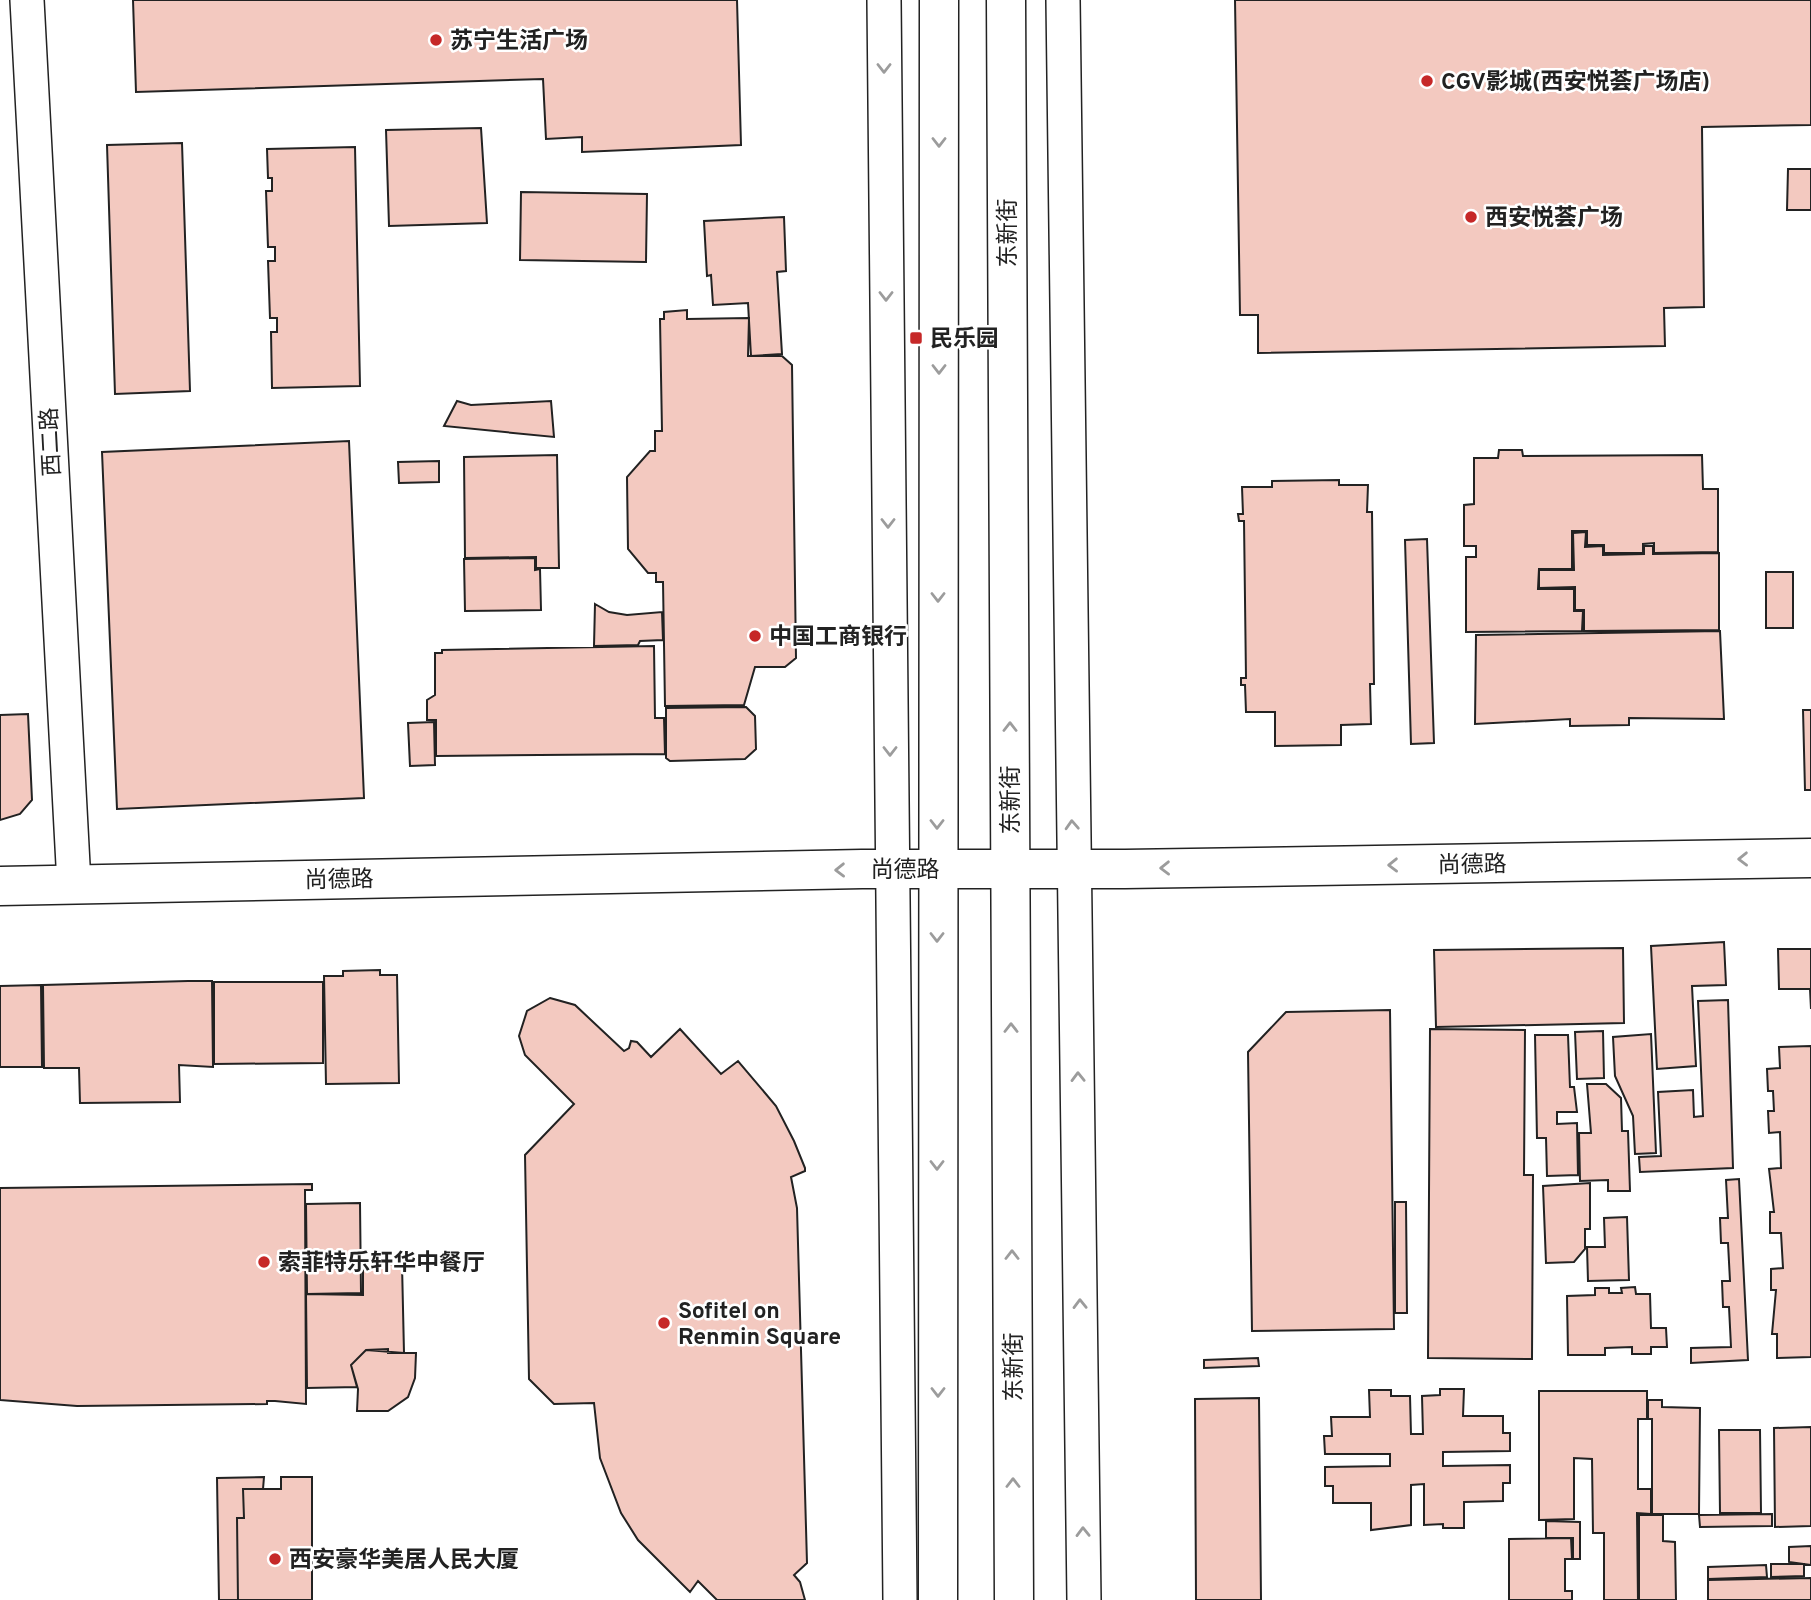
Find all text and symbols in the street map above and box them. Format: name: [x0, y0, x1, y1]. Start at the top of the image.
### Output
place label: 苏宁生活广场: [450, 28, 588, 57]
marker: 苏宁生活广场: [428, 32, 444, 48]
one-way arrow: [876, 63, 892, 74]
place label: CGV影城(西安悦荟广场店): [1441, 69, 1710, 98]
marker: CGV影城(西安悦荟广场店): [1419, 73, 1435, 89]
one-way arrow: [931, 137, 947, 147]
street label: 东新街: [995, 199, 1024, 268]
place label: 西安悦荟广场: [1485, 205, 1623, 234]
marker: 西安悦荟广场: [1463, 209, 1479, 225]
one-way arrow: [878, 291, 894, 301]
place label: 民乐园: [930, 326, 999, 355]
marker: 民乐园: [908, 330, 924, 346]
one-way arrow: [931, 364, 947, 375]
street label: 西二路: [36, 407, 69, 477]
one-way arrow: [880, 518, 896, 529]
one-way arrow: [930, 592, 946, 602]
place label: 中国工商银行: [769, 624, 907, 653]
marker: 中国工商银行: [747, 628, 763, 644]
one-way arrow: [1002, 721, 1017, 732]
one-way arrow: [882, 746, 898, 756]
street label: 东新街: [998, 766, 1027, 835]
one-way arrow: [929, 819, 945, 830]
one-way arrow: [1065, 819, 1080, 830]
street label: 尚德路: [1437, 851, 1507, 882]
one-way arrow: [1737, 851, 1748, 867]
street label: 尚德路: [871, 857, 940, 886]
one-way arrow: [1387, 857, 1398, 873]
one-way arrow: [1160, 861, 1171, 876]
one-way arrow: [834, 862, 845, 877]
street label: 尚德路: [304, 866, 374, 897]
one-way arrow: [929, 932, 945, 943]
one-way arrow: [1003, 1022, 1019, 1033]
one-way arrow: [1070, 1071, 1085, 1082]
one-way arrow: [929, 1160, 945, 1170]
place label: 索菲特乐轩华中餐厅: [278, 1250, 485, 1279]
one-way arrow: [1004, 1250, 1020, 1260]
marker: 索菲特乐轩华中餐厅: [256, 1254, 272, 1270]
place label: Sofitel on Renmin Square: [678, 1298, 841, 1353]
one-way arrow: [1073, 1299, 1088, 1310]
marker: Sofitel on Renmin Square: [656, 1315, 672, 1331]
street label: 东新街: [1001, 1333, 1030, 1402]
one-way arrow: [930, 1387, 946, 1398]
one-way arrow: [1005, 1477, 1021, 1488]
one-way arrow: [1075, 1526, 1091, 1537]
place label: 西安豪华美居人民大厦: [289, 1547, 519, 1576]
marker: 西安豪华美居人民大厦: [267, 1551, 283, 1567]

